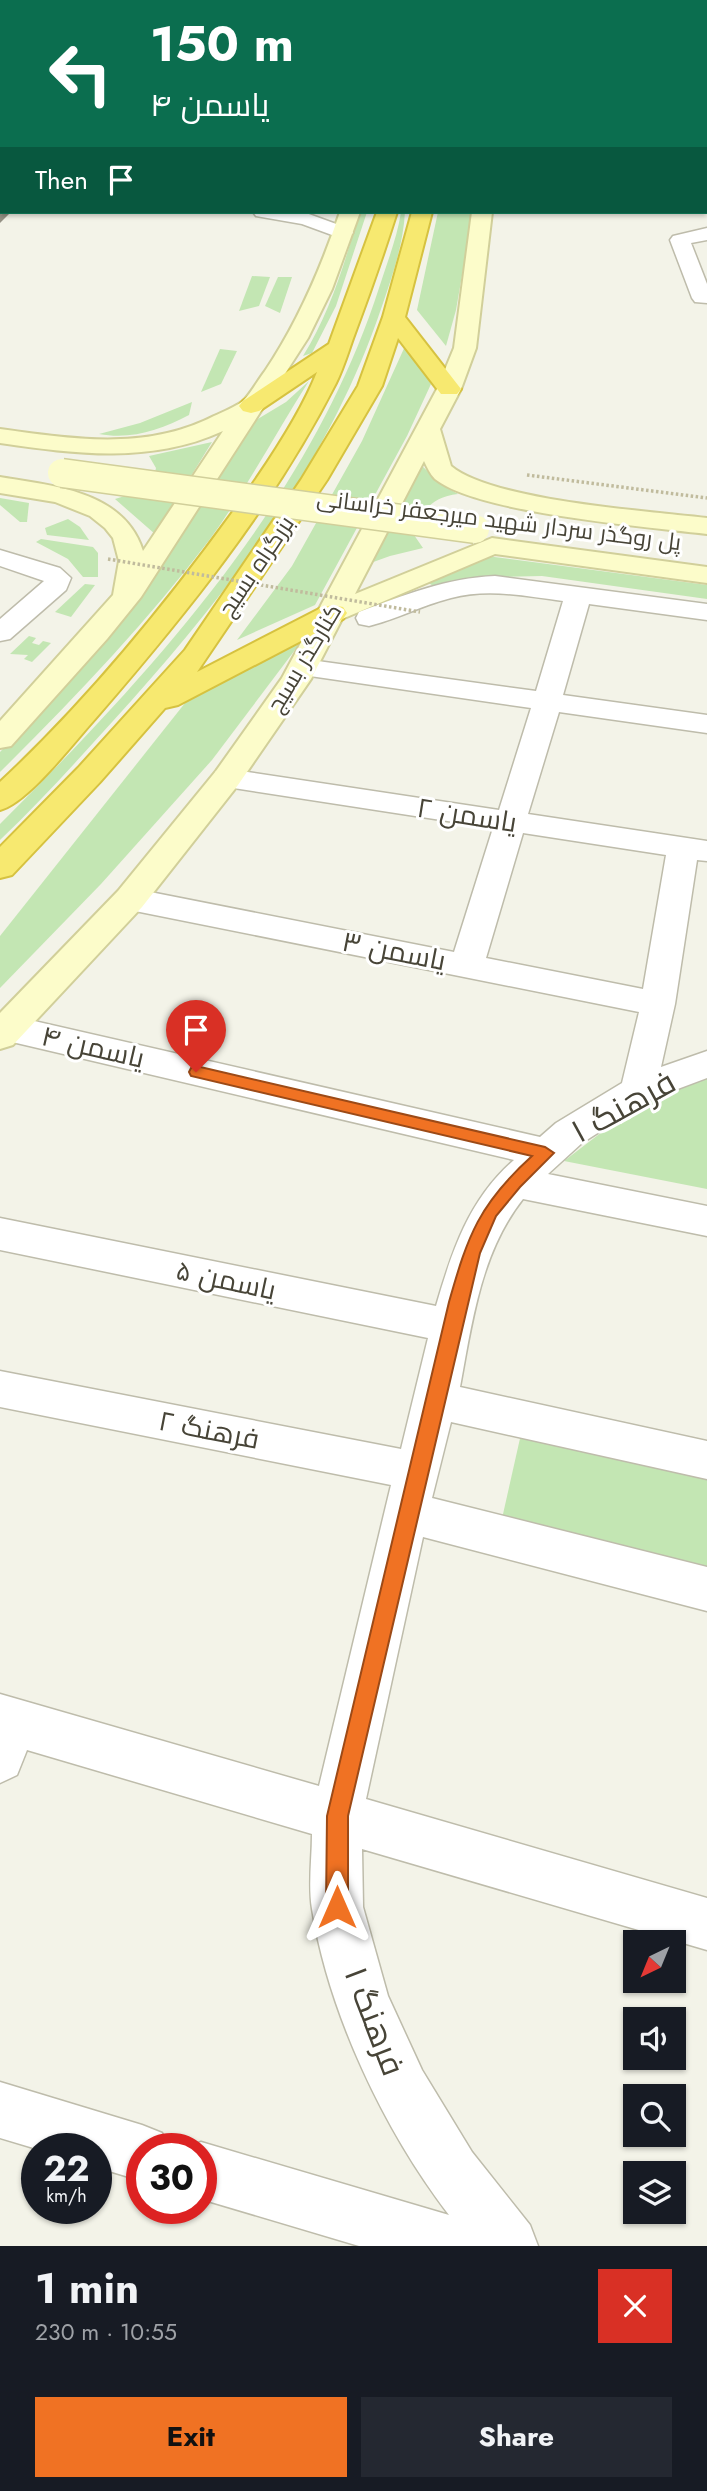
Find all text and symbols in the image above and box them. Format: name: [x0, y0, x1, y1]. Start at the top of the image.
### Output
text: 150 m: [150, 9, 294, 79]
icon: left: [35, 28, 126, 119]
text: یاسمن ۴: [150, 82, 269, 128]
text: Then: [35, 161, 88, 199]
icon: arrive: [102, 161, 140, 199]
street label: پل روگذر سردار شهید میرجعفر خراسانی: [315, 481, 683, 559]
street label: بزرگراه بسیج: [210, 509, 302, 623]
street label: کنارگذر بسیج: [258, 597, 350, 719]
street label: یاسمن ۲: [414, 787, 520, 843]
street label: یاسمن ۳: [339, 921, 450, 981]
pin: [166, 1000, 226, 1072]
icon: arrive: [177, 1011, 215, 1049]
street label: یاسمن ۴: [38, 1015, 149, 1079]
street label: فرهنگ ۱: [562, 1058, 684, 1154]
street label: یاسمن ۵: [172, 1249, 280, 1311]
street label: فرهنگ ۲: [155, 1400, 263, 1460]
position arrow: [300, 1870, 374, 1944]
north arrow: [623, 1930, 686, 1993]
map controls: [623, 1930, 686, 2224]
street label: فرهنگ ۱: [333, 1960, 417, 2082]
button: sound: [623, 2007, 686, 2070]
button: search: [623, 2084, 686, 2147]
speed limit sign: 30: [126, 2133, 217, 2224]
text: 22: [44, 2144, 89, 2194]
button: layers: [623, 2161, 686, 2224]
text: km/h: [46, 2183, 87, 2209]
text: 1 min: [35, 2258, 139, 2319]
button: close: [598, 2269, 672, 2343]
text: 230 m · 10:55: [35, 2315, 177, 2349]
button: Exit: [35, 2397, 347, 2477]
button: Share: [361, 2397, 672, 2477]

